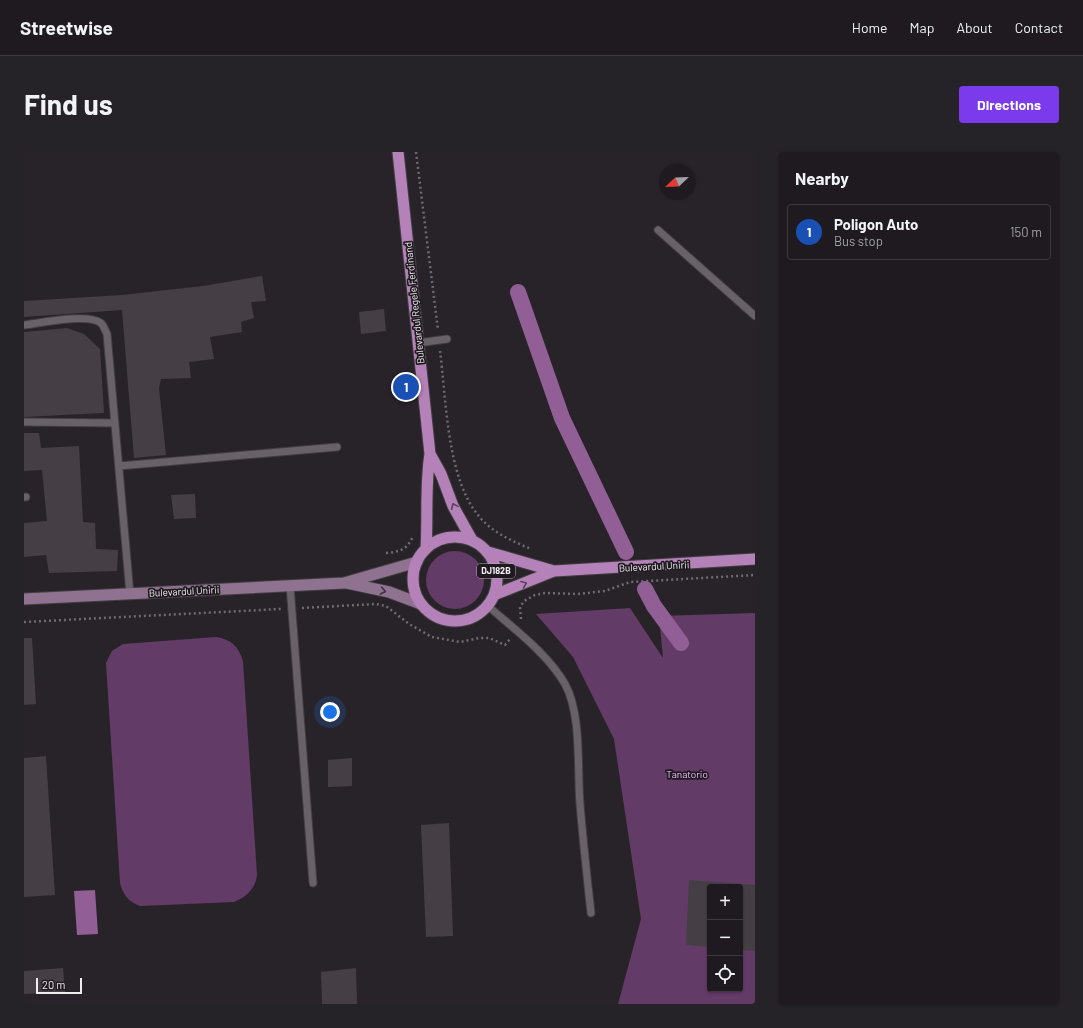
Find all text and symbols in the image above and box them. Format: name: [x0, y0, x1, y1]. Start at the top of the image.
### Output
text: Streetwise: [20, 16, 113, 39]
text: Home: [852, 19, 888, 36]
text: Map: [910, 19, 934, 36]
text: About: [956, 19, 993, 36]
text: Contact: [1015, 19, 1063, 36]
button: Directions: [959, 86, 1059, 123]
text: Find us: [24, 87, 113, 121]
north arrow: [659, 164, 695, 200]
text: Nearby: [795, 168, 849, 188]
text: Poligon Auto: [834, 215, 918, 233]
text: 1: [807, 224, 811, 240]
text: 150 m: [1010, 224, 1042, 240]
text: Bus stop: [834, 233, 883, 249]
street label: Bulevardul Regele Ferdinand: [402, 241, 426, 365]
pin: 1: [393, 372, 419, 402]
one-way arrow: [450, 503, 458, 510]
street label: Bulevardul Unirii: [618, 558, 690, 574]
road number: DJ182B: [477, 564, 515, 578]
one-way arrow: [520, 581, 528, 589]
street label: Bulevardul Unirii: [148, 583, 220, 599]
one-way arrow: [379, 586, 386, 594]
your location: [320, 702, 340, 722]
park label: Tanatorio: [666, 768, 708, 780]
map controls: [707, 884, 743, 992]
button: +: [707, 884, 743, 920]
button: −: [707, 920, 743, 956]
button: locate: [707, 956, 743, 992]
scale bar: [36, 976, 82, 995]
text: 20 m: [42, 978, 65, 991]

